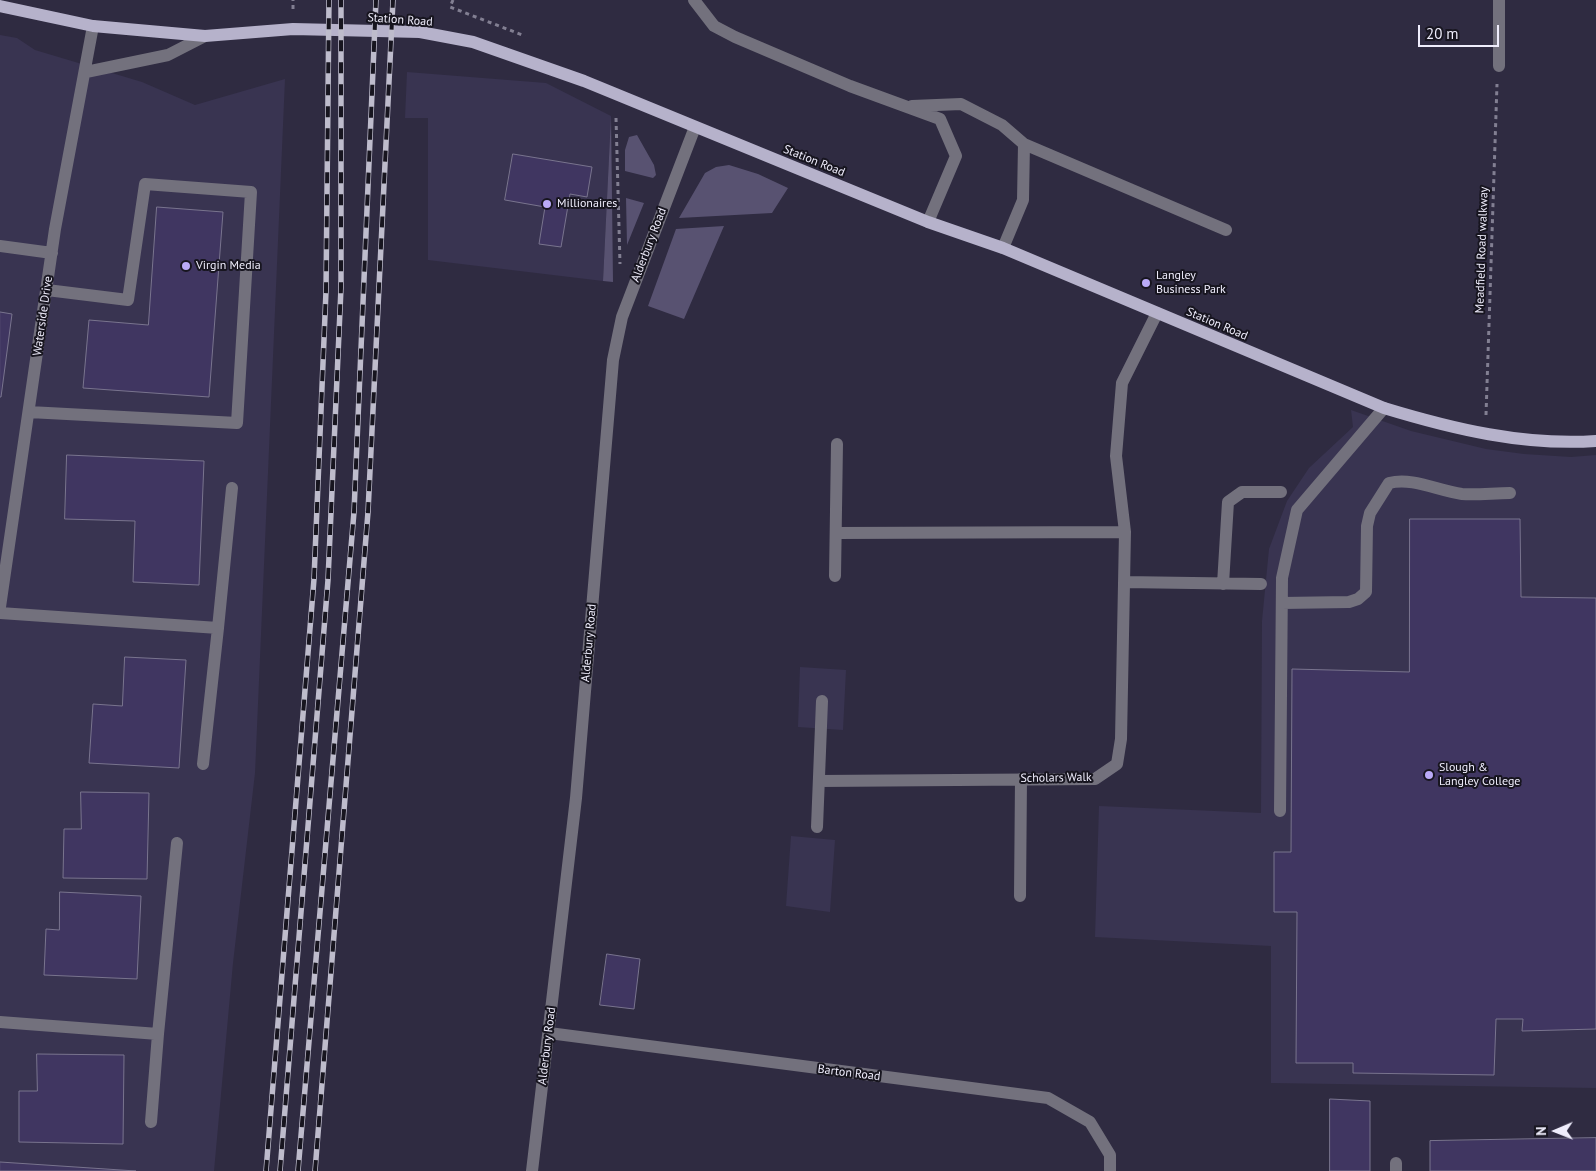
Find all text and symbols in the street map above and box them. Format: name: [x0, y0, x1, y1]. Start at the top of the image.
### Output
street label: Station Road: [367, 11, 433, 29]
scale bar: [1421, 15, 1502, 47]
text: 20 m: [1426, 24, 1459, 43]
street label: Station Road: [781, 142, 847, 180]
street label: Meadfield Road walkway: [1473, 186, 1491, 314]
place label: Millionaires: [557, 197, 617, 211]
marker: Millionaires: [541, 198, 553, 210]
street label: Alderbury Road: [628, 206, 670, 284]
place label: Virgin Media: [196, 259, 261, 273]
marker: Virgin Media: [180, 260, 192, 272]
place label: Langley Business Park: [1156, 269, 1226, 297]
street label: Waterside Drive: [30, 275, 56, 357]
marker: Langley Business Park: [1140, 277, 1152, 289]
street label: Station Road: [1184, 305, 1250, 343]
street label: Alderbury Road: [578, 603, 600, 683]
place label: Slough & Langley College: [1439, 761, 1520, 789]
marker: Slough & Langley College: [1423, 769, 1435, 781]
street label: Scholars Walk: [1020, 770, 1092, 786]
street label: Alderbury Road: [535, 1006, 559, 1086]
street label: Barton Road: [817, 1062, 881, 1084]
north arrow: [1531, 1106, 1581, 1156]
text: N: [1532, 1127, 1550, 1136]

